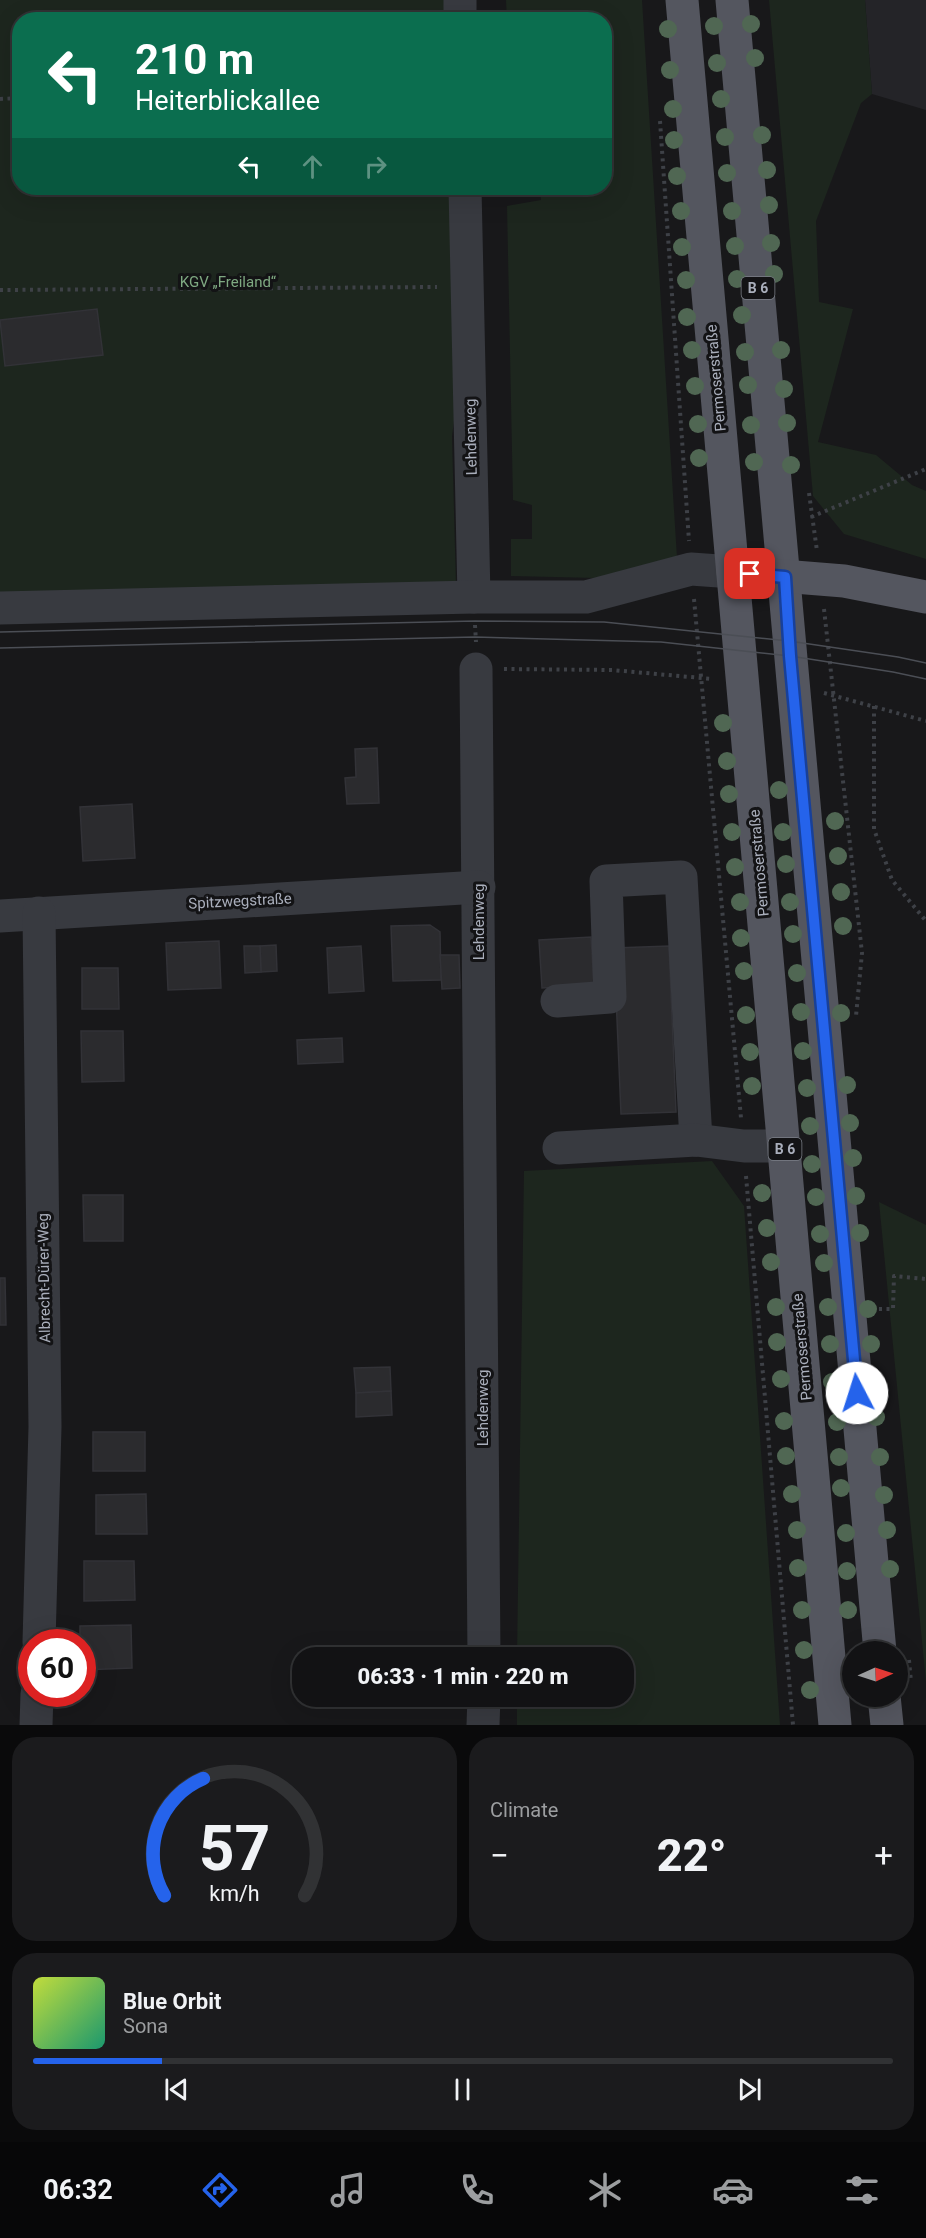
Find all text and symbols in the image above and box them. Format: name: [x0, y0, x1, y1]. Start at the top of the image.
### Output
text: 210 m: [135, 35, 254, 84]
icon: left: [36, 36, 114, 114]
text: Heiterblickallee: [135, 85, 320, 117]
icon: left: [233, 150, 266, 183]
icon: ahead: [296, 150, 329, 183]
icon: right: [359, 150, 392, 183]
park label: KGV „Freiland“: [180, 273, 277, 291]
road number: B 6: [742, 277, 774, 299]
street label: Permoserstraße: [702, 324, 730, 432]
street label: Lehdenweg: [461, 399, 481, 475]
pin: [724, 548, 775, 599]
icon: arrive: [733, 557, 766, 590]
street label: Permoserstraße: [745, 809, 773, 917]
street label: Lehdenweg: [470, 884, 488, 960]
street label: Spitzwegstraße: [188, 889, 292, 913]
road number: B 6: [768, 1138, 802, 1160]
street label: Albrecht-Dürer-Weg: [34, 1213, 54, 1343]
street label: Permoserstraße: [788, 1293, 816, 1401]
position arrow: [825, 1361, 889, 1425]
street label: Lehdenweg: [474, 1370, 492, 1446]
speed limit sign: 60: [18, 1629, 96, 1707]
north arrow: [842, 1641, 908, 1707]
map controls: [842, 1641, 908, 1707]
text: 06:33 · 1 min · 220 m: [358, 1664, 568, 1689]
text: Climate: [490, 1798, 558, 1822]
text: 57: [199, 1812, 270, 1885]
text: 22°: [657, 1829, 726, 1882]
text: −: [490, 1836, 509, 1875]
text: +: [874, 1836, 893, 1875]
text: km/h: [209, 1881, 260, 1906]
text: Blue Orbit: [123, 1989, 221, 2014]
text: Sona: [123, 2014, 168, 2038]
icon: previous: [160, 2073, 193, 2106]
icon: pause: [446, 2073, 479, 2106]
icon: next: [733, 2073, 766, 2106]
icon: directions: [199, 2169, 241, 2211]
icon: music: [327, 2169, 369, 2211]
icon: phone: [456, 2169, 498, 2211]
icon: climate: [584, 2169, 626, 2211]
icon: car: [712, 2169, 754, 2211]
icon: filters: [841, 2169, 883, 2211]
text: 06:32: [43, 2174, 113, 2206]

